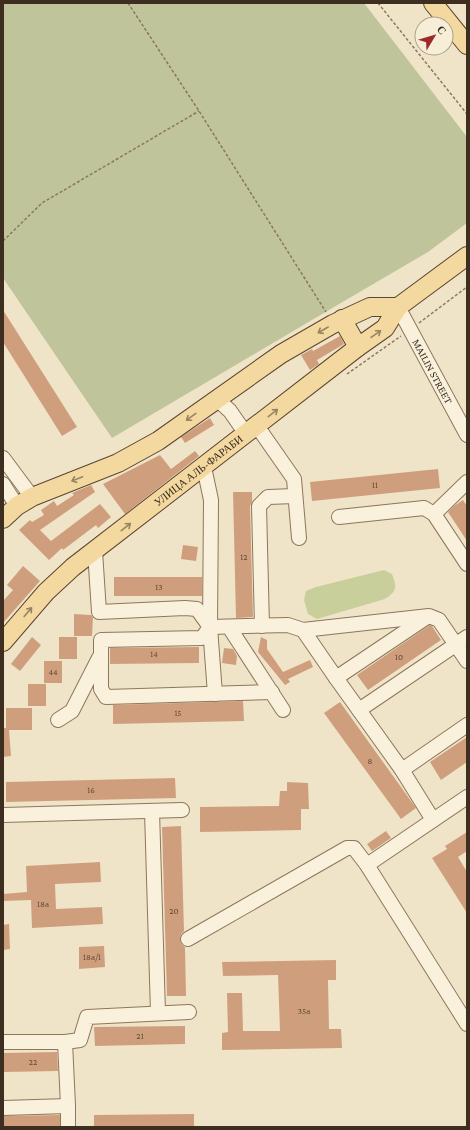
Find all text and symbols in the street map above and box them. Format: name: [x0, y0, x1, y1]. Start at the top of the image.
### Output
north arrow: [414, 16, 454, 56]
text: С: [435, 23, 449, 37]
one-way arrow: [317, 326, 329, 334]
one-way arrow: [371, 330, 382, 338]
street label: MAILIN STREET: [410, 337, 455, 406]
one-way arrow: [268, 409, 279, 417]
one-way arrow: [186, 413, 197, 422]
street label: УЛИЦА АЛЬ-ФАРАБИ: [152, 432, 245, 508]
one-way arrow: [72, 476, 84, 483]
house number: 11: [372, 480, 378, 490]
one-way arrow: [120, 523, 131, 531]
house number: 12: [240, 552, 248, 562]
house number: 13: [155, 582, 163, 592]
one-way arrow: [24, 607, 33, 617]
house number: 14: [150, 649, 158, 659]
house number: 10: [395, 652, 403, 662]
house number: 44: [48, 667, 58, 677]
house number: 15: [174, 708, 182, 718]
house number: 8: [368, 756, 373, 766]
house number: 16: [87, 785, 95, 795]
house number: 18а: [37, 899, 49, 909]
house number: 20: [169, 906, 179, 916]
house number: 18а/1: [83, 952, 101, 962]
house number: 35а: [298, 1006, 310, 1016]
house number: 21: [136, 1031, 144, 1041]
house number: 22: [29, 1057, 37, 1067]

